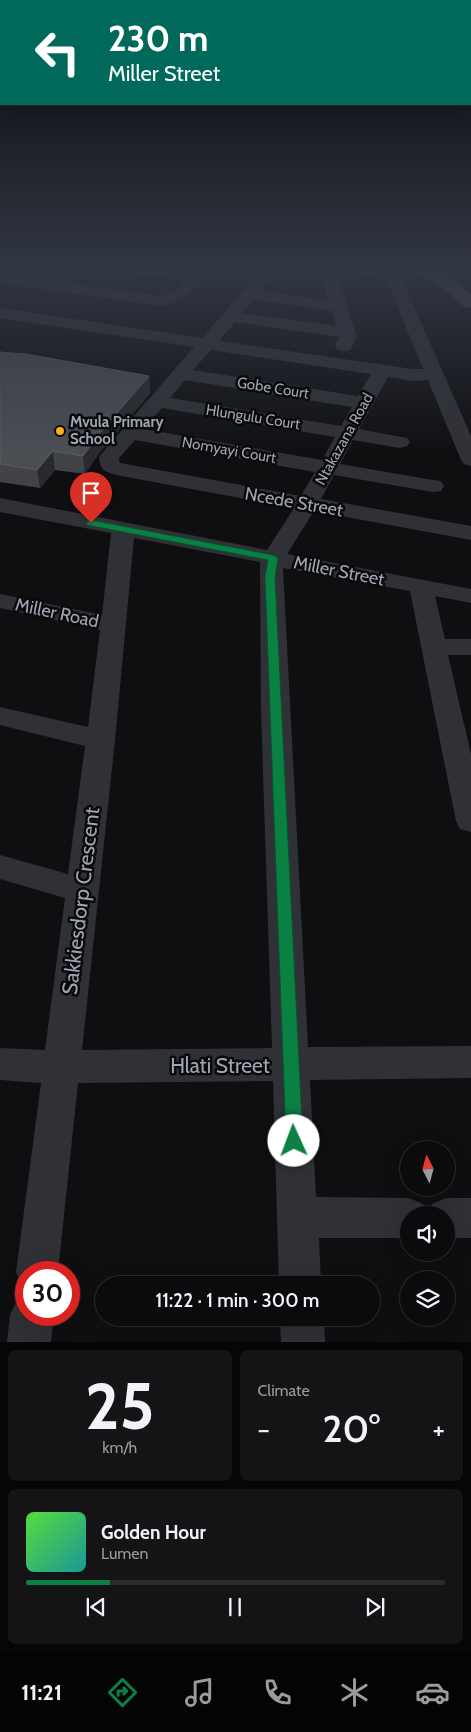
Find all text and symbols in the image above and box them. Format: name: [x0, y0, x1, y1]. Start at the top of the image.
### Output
text: 230 m: [108, 17, 208, 60]
icon: left: [25, 20, 90, 85]
text: Miller Street: [108, 60, 220, 87]
street label: Gobe Court: [236, 373, 310, 403]
street label: Ntakazana Road: [311, 390, 377, 488]
street label: Hlungulu Court: [205, 401, 301, 433]
place label: Mvula Primary School: [70, 413, 164, 448]
marker: Mvula Primary School: [54, 425, 66, 437]
street label: Nomyayi Court: [181, 433, 277, 467]
pin: [70, 472, 112, 523]
icon: arrive: [77, 479, 105, 507]
street label: Ncede Street: [243, 483, 345, 521]
street label: Miller Street: [292, 551, 386, 591]
street label: Miller Road: [13, 593, 101, 633]
street label: Sakkiesdorp Crescent: [57, 806, 104, 996]
street label: Hlati Street: [170, 1053, 270, 1078]
position arrow: [267, 1114, 319, 1166]
north arrow: [400, 1141, 455, 1196]
map controls: [400, 1141, 455, 1326]
button: sound: [400, 1206, 455, 1261]
speed limit sign: 30: [15, 1261, 80, 1326]
button: layers: [400, 1271, 455, 1326]
text: 11:22 · 1 min · 300 m: [156, 1289, 319, 1312]
text: 25: [85, 1366, 154, 1445]
text: Climate: [258, 1381, 310, 1400]
text: 20°: [322, 1405, 380, 1452]
text: −: [258, 1412, 270, 1446]
text: +: [433, 1412, 445, 1446]
text: km/h: [102, 1438, 137, 1457]
text: Golden Hour: [101, 1521, 206, 1544]
text: Lumen: [101, 1544, 148, 1563]
icon: previous: [82, 1593, 110, 1621]
icon: pause: [221, 1593, 249, 1621]
icon: next: [361, 1593, 389, 1621]
icon: directions: [105, 1675, 140, 1710]
icon: music: [182, 1675, 217, 1710]
icon: phone: [260, 1675, 295, 1710]
icon: climate: [337, 1675, 372, 1710]
icon: car: [415, 1675, 450, 1710]
text: 11:21: [21, 1679, 62, 1706]

